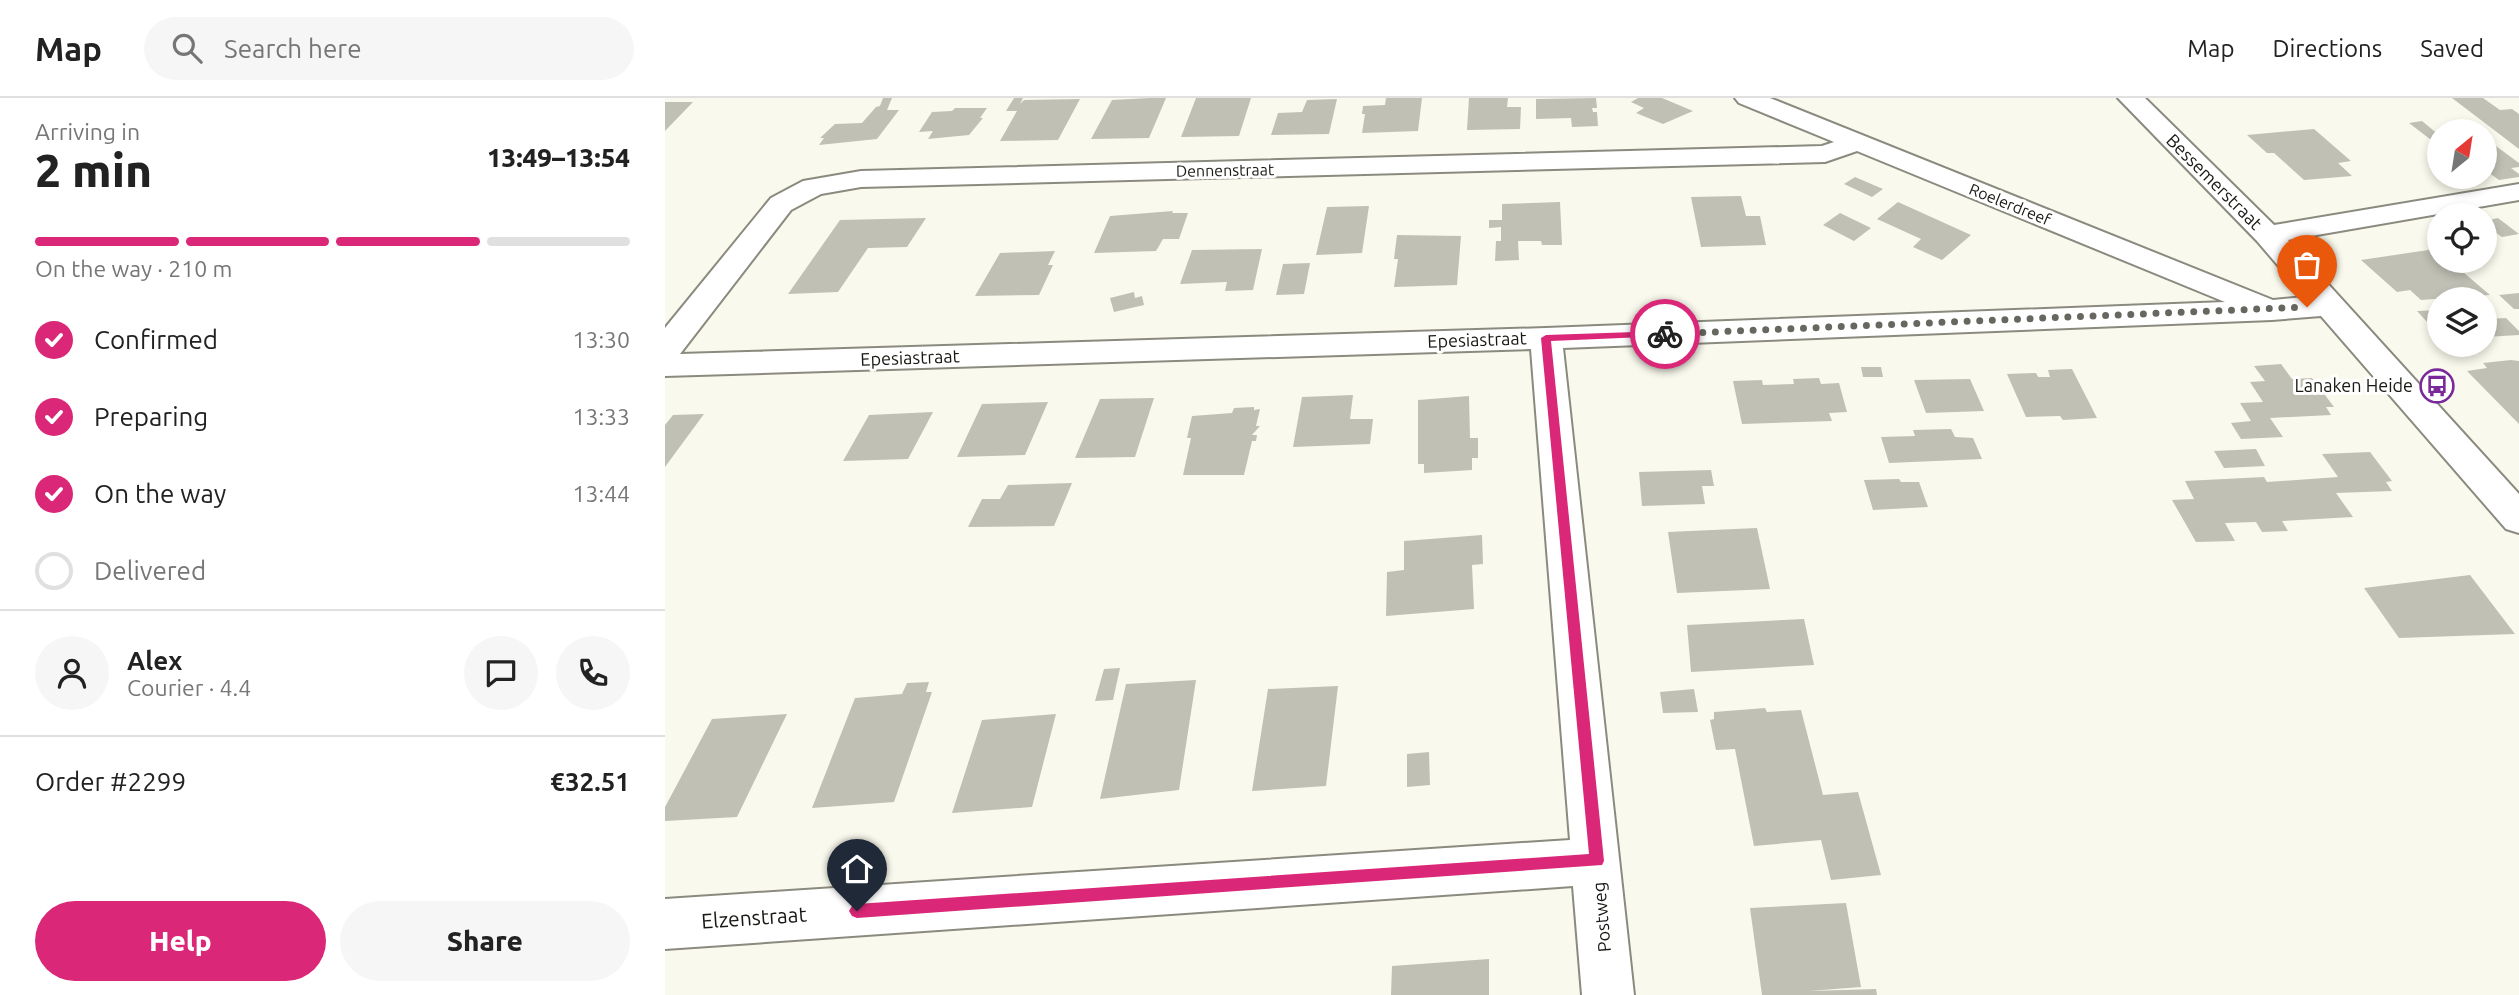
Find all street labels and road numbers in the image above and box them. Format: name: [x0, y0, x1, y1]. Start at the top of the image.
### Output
street label: Bessemerstraat: [2163, 129, 2267, 233]
street label: Dennenstraat: [1176, 160, 1275, 180]
street label: Roelerdreef: [1967, 179, 2054, 229]
street label: Epesiastraat: [1427, 327, 1527, 351]
street label: Epesiastraat: [860, 345, 960, 369]
street label: Postweg: [1588, 881, 1614, 953]
street label: Elzenstraat: [700, 901, 807, 933]

